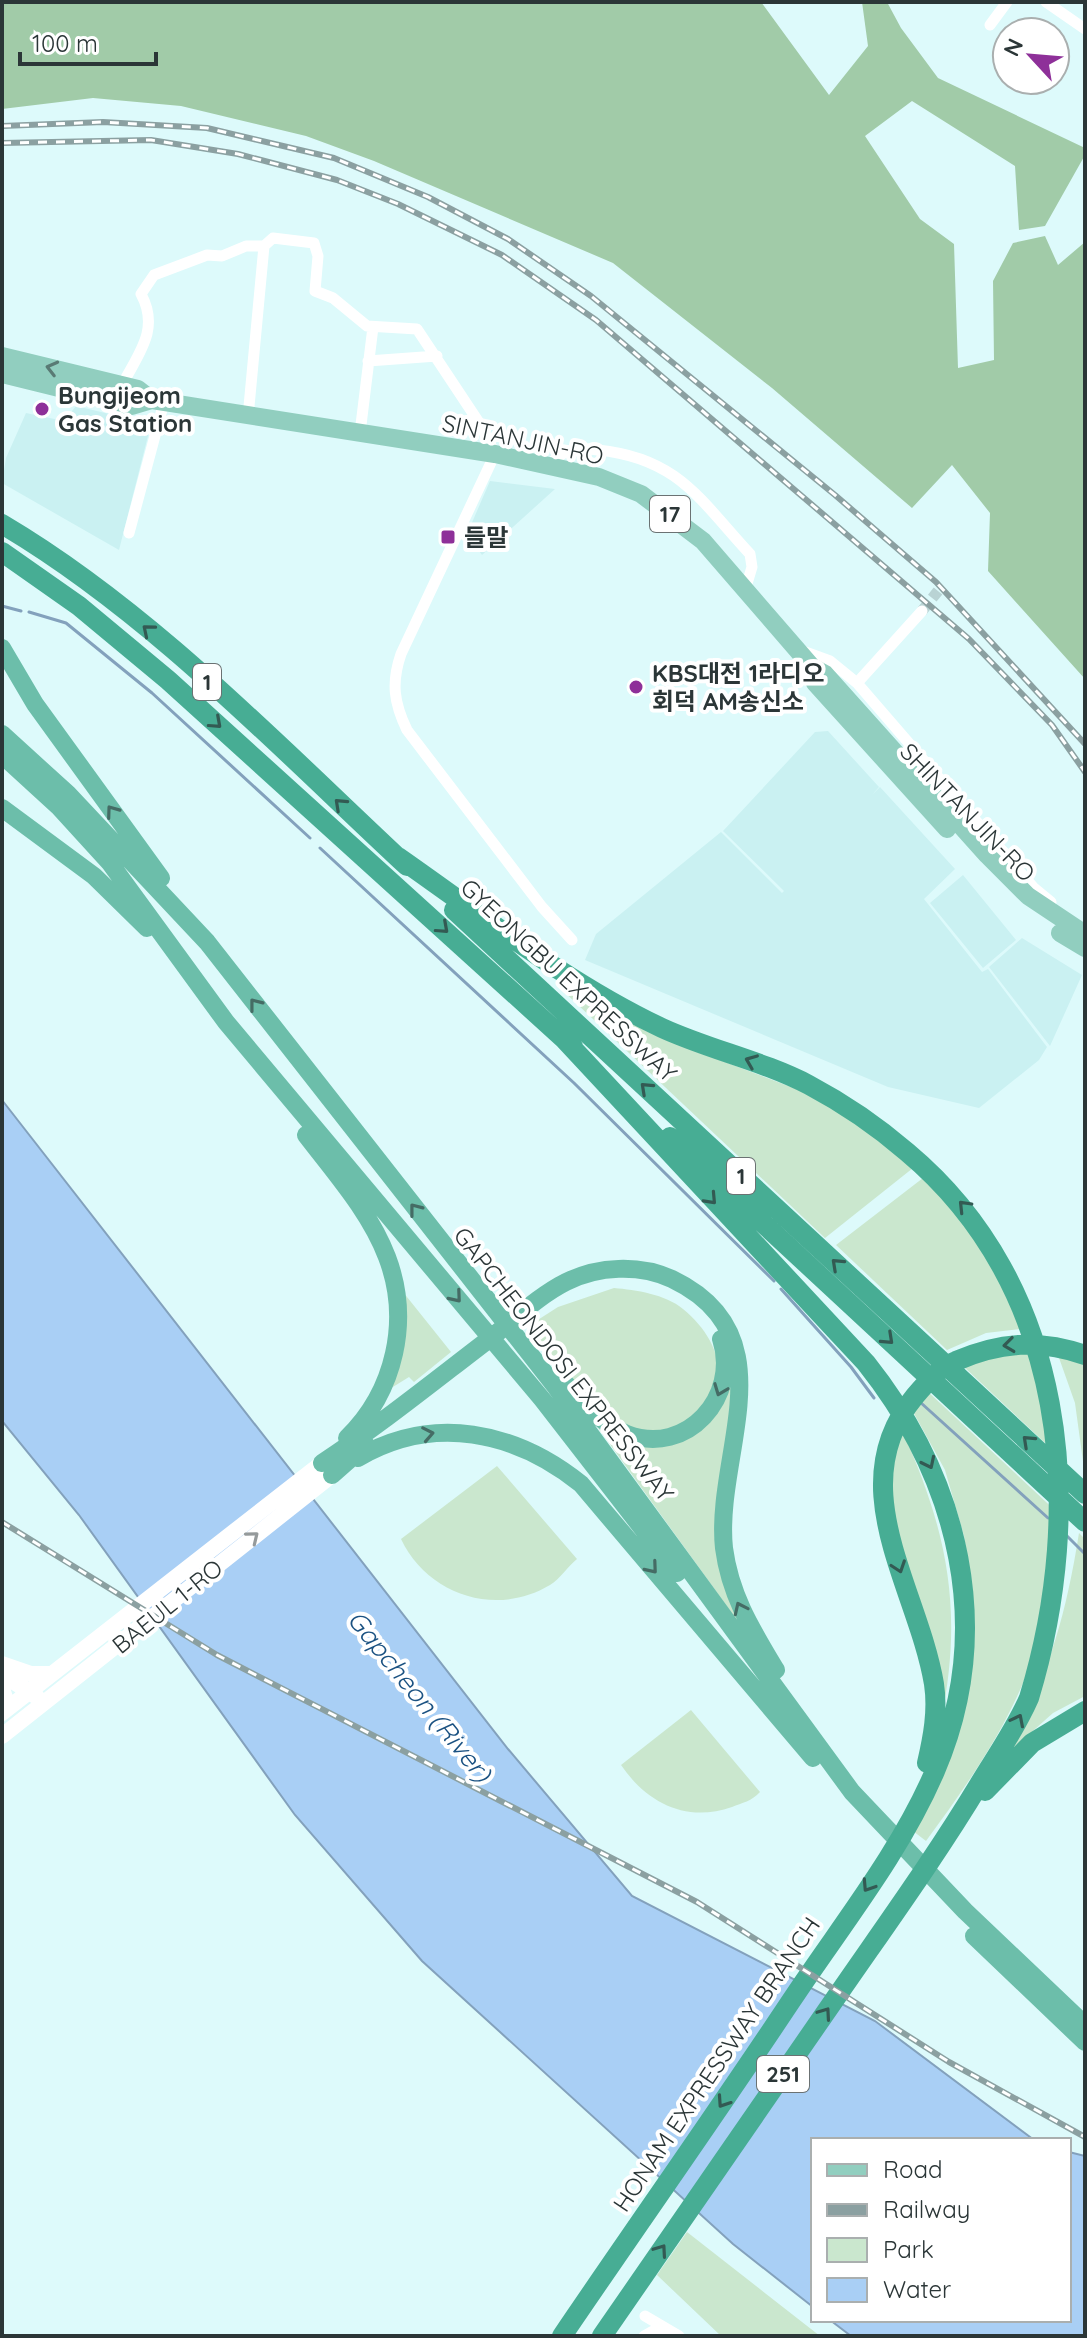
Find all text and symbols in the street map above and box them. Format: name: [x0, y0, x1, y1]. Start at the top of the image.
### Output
scale bar: [20, 16, 156, 66]
north arrow: [991, 16, 1071, 96]
text: 100 m: [32, 28, 98, 58]
text: N: [997, 34, 1029, 61]
one-way arrow: [46, 361, 60, 378]
place label: Bungijeom Gas Station: [58, 380, 192, 438]
marker: Bungijeom Gas Station: [33, 400, 51, 418]
street label: SINTANJIN-RO: [440, 407, 606, 471]
road number: 17: [650, 496, 690, 532]
place label: 들말: [464, 522, 508, 552]
marker: 들말: [439, 528, 457, 546]
one-way arrow: [142, 625, 157, 640]
place label: KBS대전 1라디오 회덕 AM송신소: [652, 658, 824, 716]
road number: 1: [193, 664, 221, 700]
marker: KBS대전 1라디오 회덕 AM송신소: [627, 678, 645, 696]
one-way arrow: [207, 714, 221, 729]
street label: SHINTANJIN-RO: [894, 736, 1042, 888]
one-way arrow: [335, 800, 350, 814]
one-way arrow: [108, 805, 122, 820]
street label: GYEONGBU EXPRESSWAY: [455, 872, 683, 1088]
one-way arrow: [433, 919, 448, 933]
one-way arrow: [251, 998, 265, 1013]
one-way arrow: [745, 1055, 759, 1071]
one-way arrow: [641, 1083, 656, 1097]
road number: 1: [727, 1158, 755, 1194]
one-way arrow: [702, 1190, 716, 1205]
one-way arrow: [958, 1201, 973, 1215]
one-way arrow: [410, 1203, 424, 1218]
street label: GAPCHEONDOSI EXPRESSWAY: [447, 1221, 681, 1507]
one-way arrow: [832, 1259, 846, 1274]
one-way arrow: [446, 1287, 461, 1302]
one-way arrow: [879, 1329, 894, 1343]
one-way arrow: [1002, 1337, 1015, 1354]
one-way arrow: [713, 1382, 730, 1396]
one-way arrow: [421, 1426, 435, 1443]
one-way arrow: [1022, 1437, 1037, 1451]
one-way arrow: [919, 1454, 935, 1469]
one-way arrow: [244, 1532, 259, 1547]
street label: BAEUL 1-RO: [106, 1552, 228, 1660]
one-way arrow: [642, 1559, 657, 1574]
one-way arrow: [890, 1559, 906, 1573]
one-way arrow: [734, 1602, 750, 1616]
water label: Gapcheon (River): [341, 1603, 500, 1790]
one-way arrow: [1009, 1713, 1024, 1728]
one-way arrow: [863, 1877, 878, 1892]
street label: HONAM EXPRESSWAY BRANCH: [606, 1911, 826, 2217]
one-way arrow: [815, 2008, 830, 2022]
road number: 251: [757, 2056, 809, 2092]
one-way arrow: [718, 2093, 733, 2107]
legend: [811, 2138, 1071, 2322]
text: Road: [883, 2154, 943, 2184]
text: Railway: [883, 2194, 970, 2224]
text: Park: [883, 2234, 934, 2264]
one-way arrow: [651, 2245, 666, 2259]
text: Water: [883, 2274, 951, 2304]

